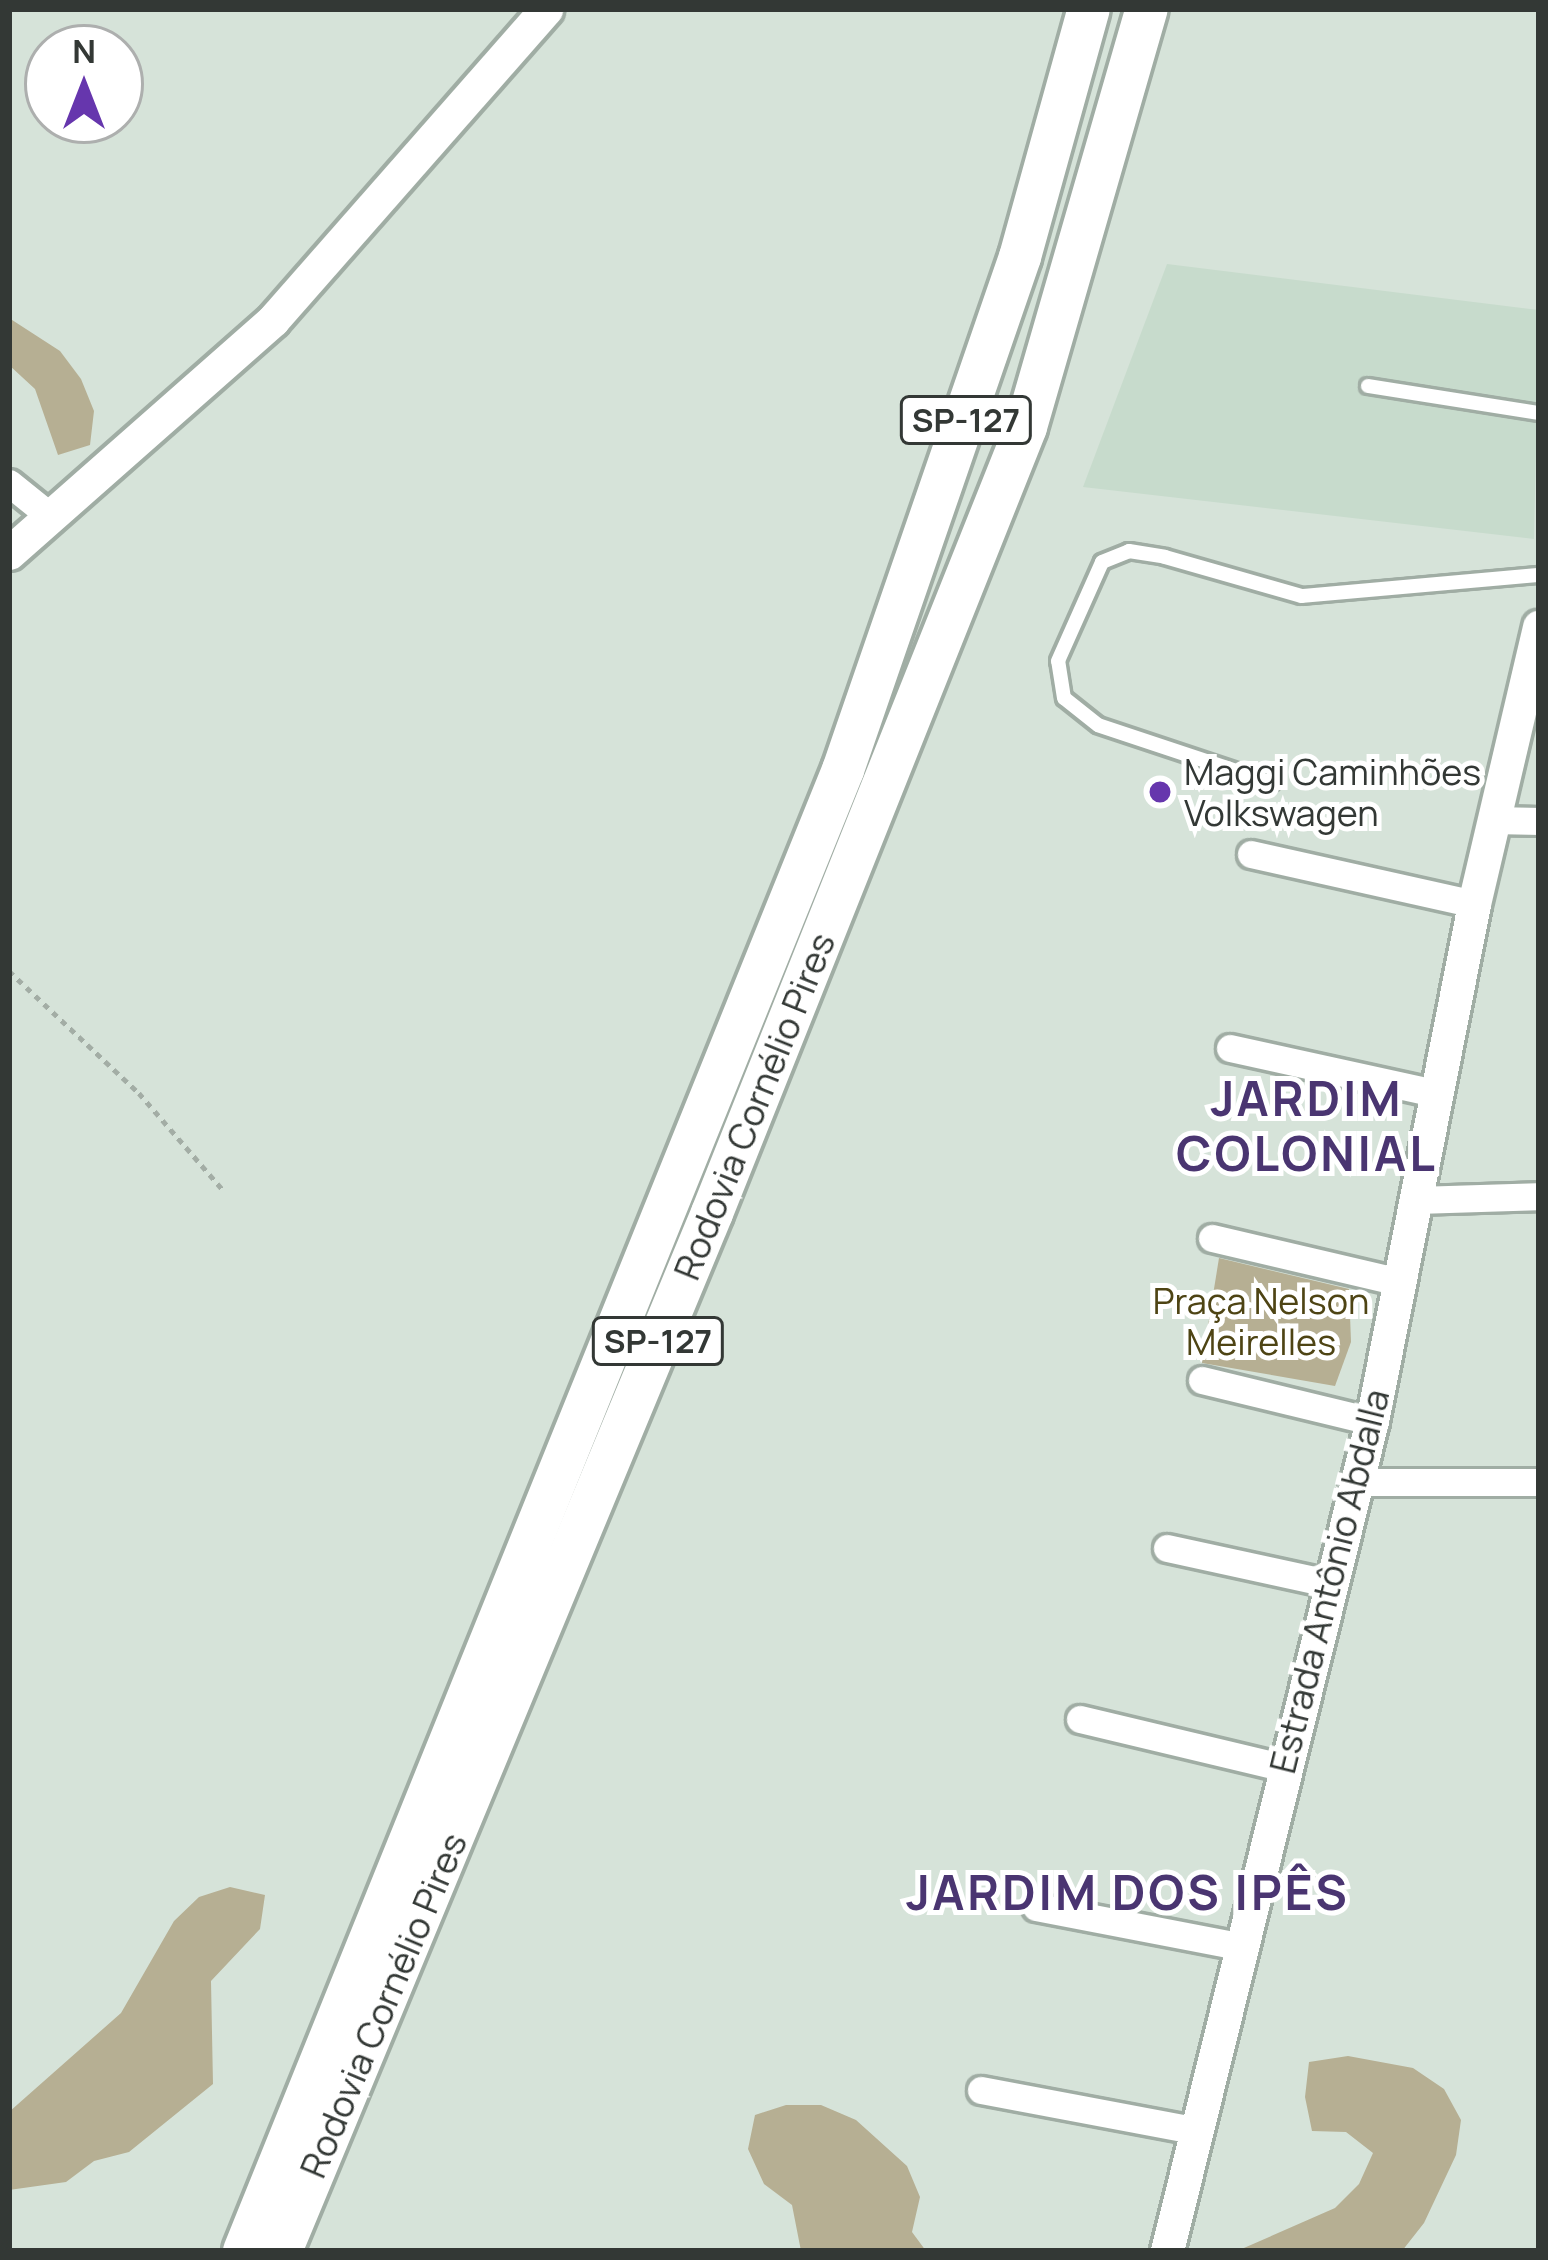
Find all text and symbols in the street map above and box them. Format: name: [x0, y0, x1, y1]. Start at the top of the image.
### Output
north arrow: [24, 24, 144, 144]
text: N: [72, 28, 96, 73]
road number: SP-127: [897, 393, 1035, 447]
place label: Maggi Caminhões Volkswagen: [1184, 749, 1481, 834]
marker: Maggi Caminhões Volkswagen: [1147, 779, 1173, 805]
street label: Rodovia Cornélio Pires: [665, 926, 843, 1286]
district label: JARDIM COLONIAL: [1176, 1068, 1438, 1181]
park label: Praça Nelson Meirelles: [1153, 1278, 1369, 1363]
road number: SP-127: [589, 1314, 727, 1368]
street label: Estrada Antônio Abdalla: [1260, 1384, 1398, 1778]
street label: Rodovia Cornélio Pires: [291, 1826, 475, 2184]
district label: JARDIM DOS IPÊS: [906, 1863, 1350, 1921]

